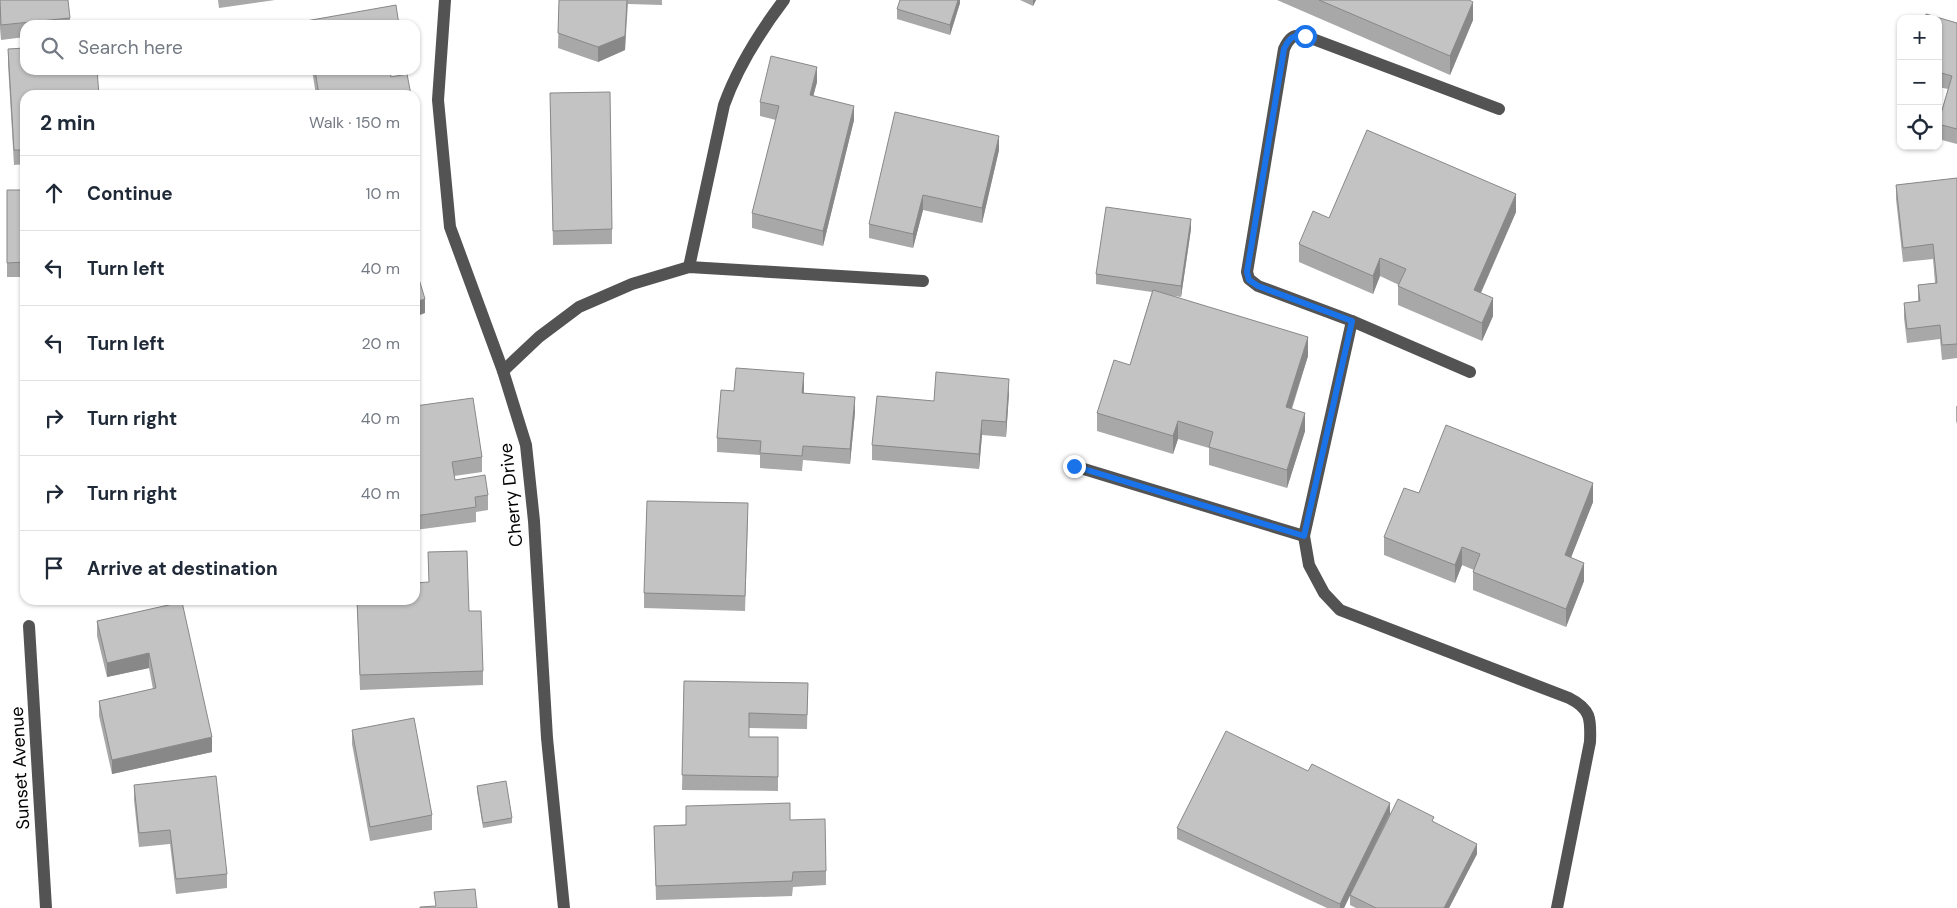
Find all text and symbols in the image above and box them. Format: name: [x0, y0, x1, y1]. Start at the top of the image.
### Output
map controls: [1897, 15, 1942, 150]
button: +: [1897, 15, 1942, 60]
search box: [20, 20, 420, 75]
route start: [1294, 25, 1317, 48]
icon: search: [38, 34, 66, 62]
text: Search here: [78, 35, 183, 60]
button: −: [1897, 60, 1942, 105]
button: locate: [1897, 105, 1942, 150]
text: 2 min: [40, 109, 96, 137]
text: Walk · 150 m: [309, 112, 400, 133]
icon: ahead: [40, 179, 68, 207]
text: Continue: [87, 181, 173, 206]
text: 10 m: [366, 183, 400, 204]
icon: left: [40, 254, 68, 282]
text: Turn left: [87, 256, 165, 281]
text: 40 m: [361, 258, 400, 279]
icon: left: [40, 329, 68, 357]
text: Turn left: [87, 331, 165, 356]
text: 20 m: [361, 333, 400, 354]
icon: right: [40, 404, 68, 432]
text: Turn right: [87, 406, 177, 431]
text: 40 m: [361, 408, 400, 429]
street label: Cherry Drive: [494, 442, 528, 548]
route end: [1063, 455, 1086, 478]
icon: right: [40, 479, 68, 507]
text: Turn right: [87, 481, 177, 506]
text: 40 m: [361, 483, 400, 504]
icon: arrive: [40, 554, 68, 582]
text: Arrive at destination: [87, 556, 278, 581]
street label: Sunset Avenue: [5, 706, 35, 830]

